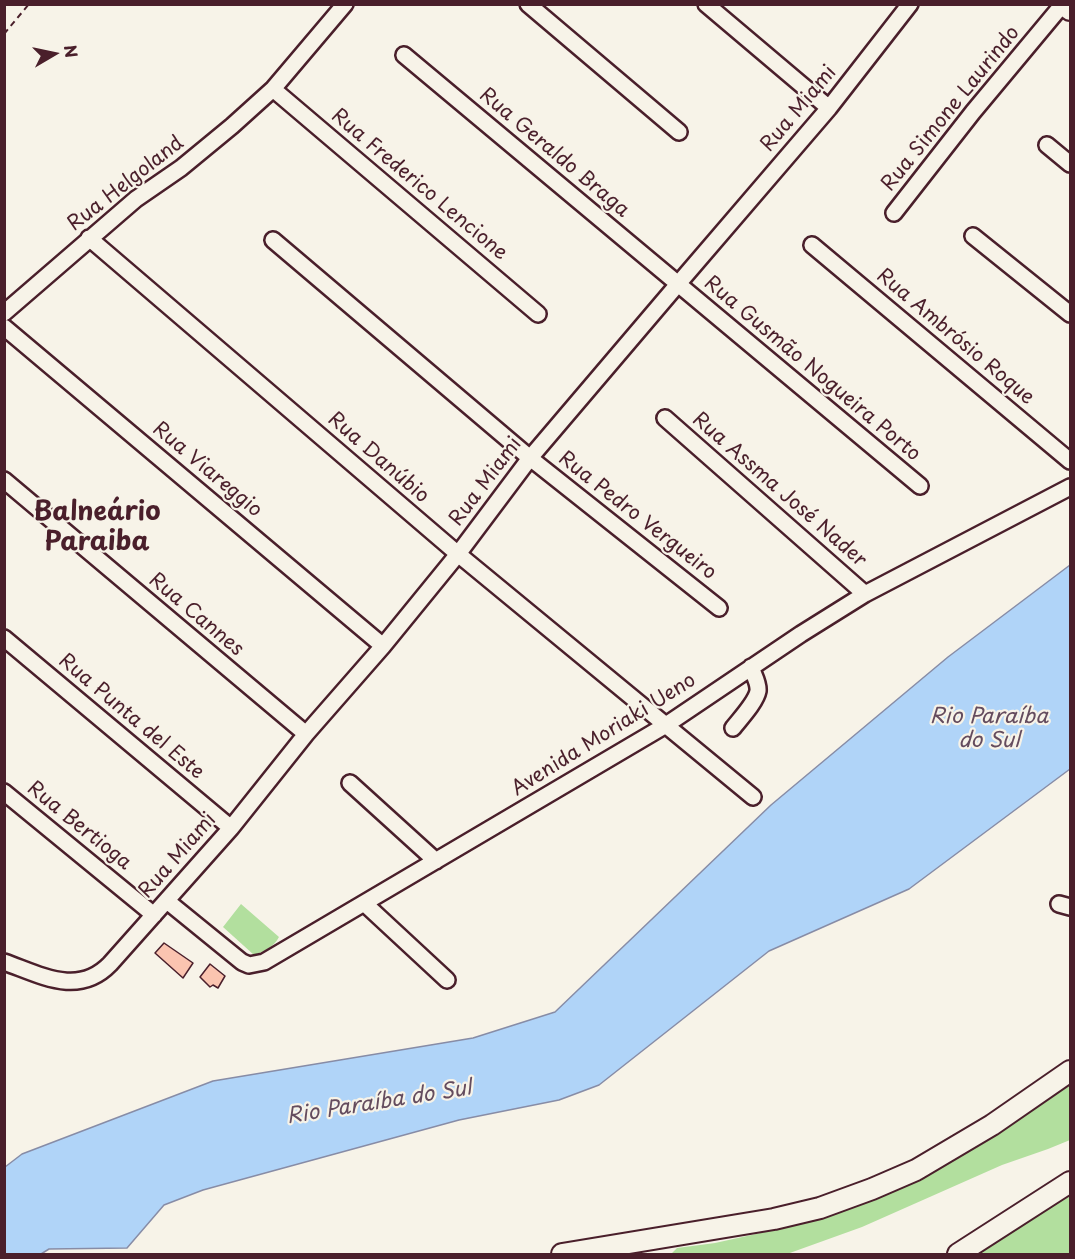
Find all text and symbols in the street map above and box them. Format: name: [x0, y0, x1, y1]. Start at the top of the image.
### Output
street label: Rua Simone Laurindo: [877, 22, 1025, 196]
north arrow: [24, 24, 84, 84]
text: N: [59, 43, 85, 59]
street label: Rua Miami: [756, 61, 842, 157]
street label: Rua Geraldo Braga: [474, 83, 634, 223]
street label: Rua Frederico Lencione: [326, 104, 512, 266]
street label: Rua Helgoland: [63, 131, 189, 237]
street label: Rua Ambrósio Roque: [871, 264, 1039, 410]
street label: Rua Gusmão Nogueira Porto: [699, 271, 925, 467]
street label: Rua Danúbio: [322, 408, 434, 508]
street label: Rua Assma José Nader: [687, 408, 871, 572]
street label: Rua Viareggio: [147, 417, 267, 523]
street label: Rua Miami: [445, 433, 527, 531]
street label: Rua Pedro Vergueiro: [553, 447, 721, 585]
district label: Balneário Paraiba: [33, 497, 161, 558]
street label: Rua Cannes: [144, 568, 248, 662]
street label: Rua Punta del Este: [53, 649, 209, 785]
street label: Avenida Moriaki Ueno: [508, 669, 700, 801]
water label: Rio Paraíba do Sul: [930, 704, 1048, 754]
street label: Rua Bertioga: [22, 777, 136, 875]
street label: Rua Miami: [134, 808, 222, 904]
water label: Rio Paraíba do Sul: [285, 1076, 473, 1130]

